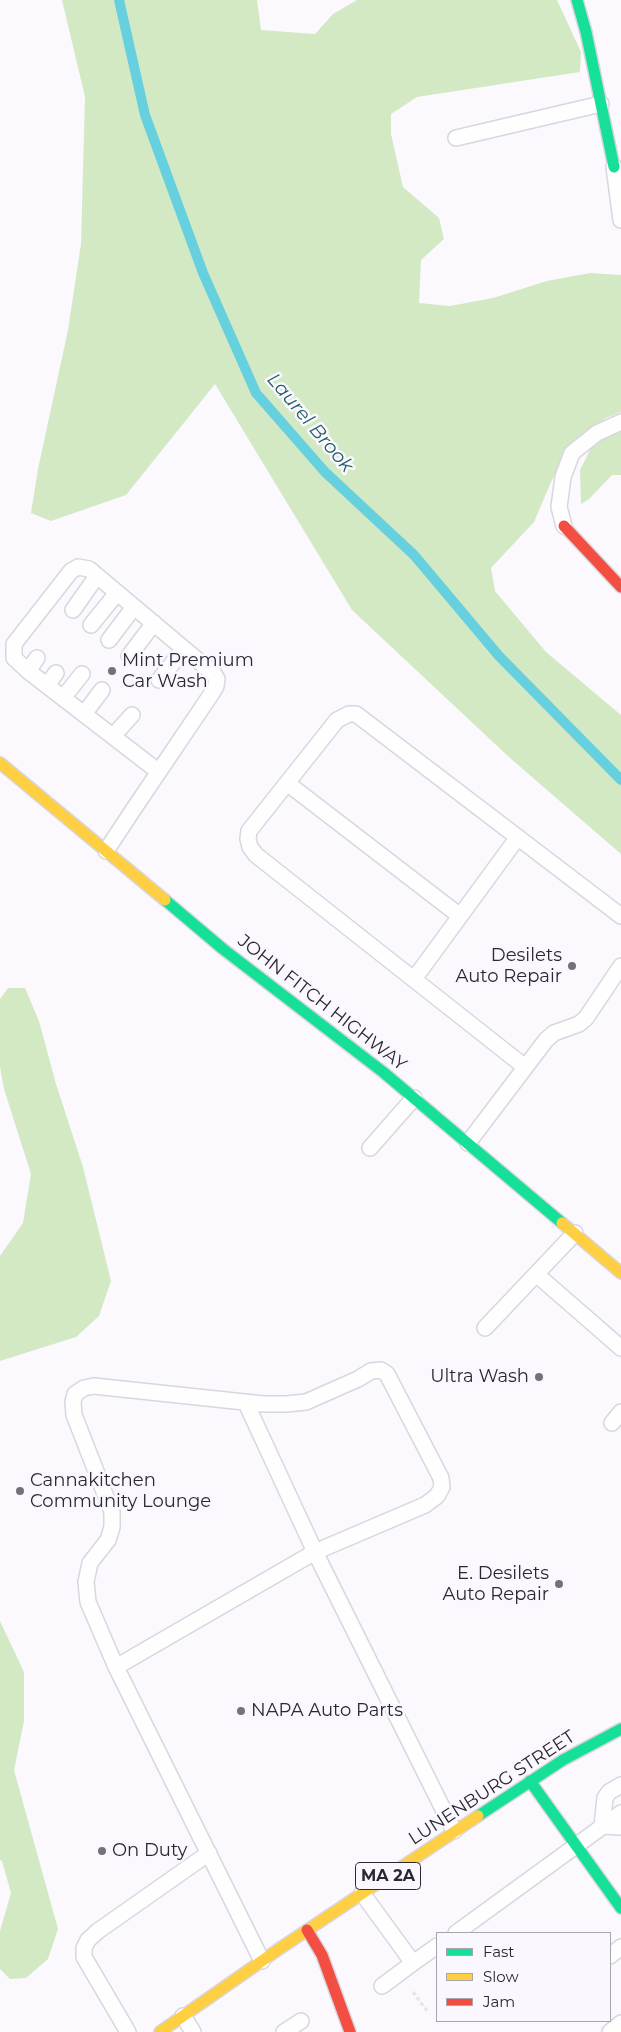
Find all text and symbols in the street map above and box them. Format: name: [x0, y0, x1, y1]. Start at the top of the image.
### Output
water label: Laurel Brook: [262, 369, 358, 477]
place label: Mint Premium Car Wash: [122, 650, 254, 692]
marker: Mint Premium Car Wash: [106, 665, 118, 677]
street label: JOHN FITCH HIGHWAY: [233, 930, 411, 1076]
place label: Desilets Auto Repair: [455, 945, 562, 988]
marker: Desilets Auto Repair: [566, 960, 578, 972]
place label: Ultra Wash: [430, 1366, 529, 1388]
marker: Ultra Wash: [533, 1371, 545, 1383]
place label: Cannakitchen Community Lounge: [30, 1470, 211, 1512]
marker: Cannakitchen Community Lounge: [14, 1485, 26, 1497]
place label: E. Desilets Auto Repair: [442, 1563, 549, 1606]
marker: E. Desilets Auto Repair: [553, 1578, 565, 1590]
place label: NAPA Auto Parts: [251, 1700, 403, 1722]
marker: NAPA Auto Parts: [235, 1705, 247, 1717]
street label: LUNENBURG STREET: [405, 1726, 579, 1850]
place label: On Duty: [112, 1840, 187, 1862]
marker: On Duty: [96, 1845, 108, 1857]
road number: MA 2A: [356, 1862, 420, 1890]
legend: [436, 1932, 611, 2022]
text: Fast: [483, 1942, 514, 1961]
text: Slow: [483, 1967, 519, 1986]
text: Jam: [483, 1992, 515, 2011]

